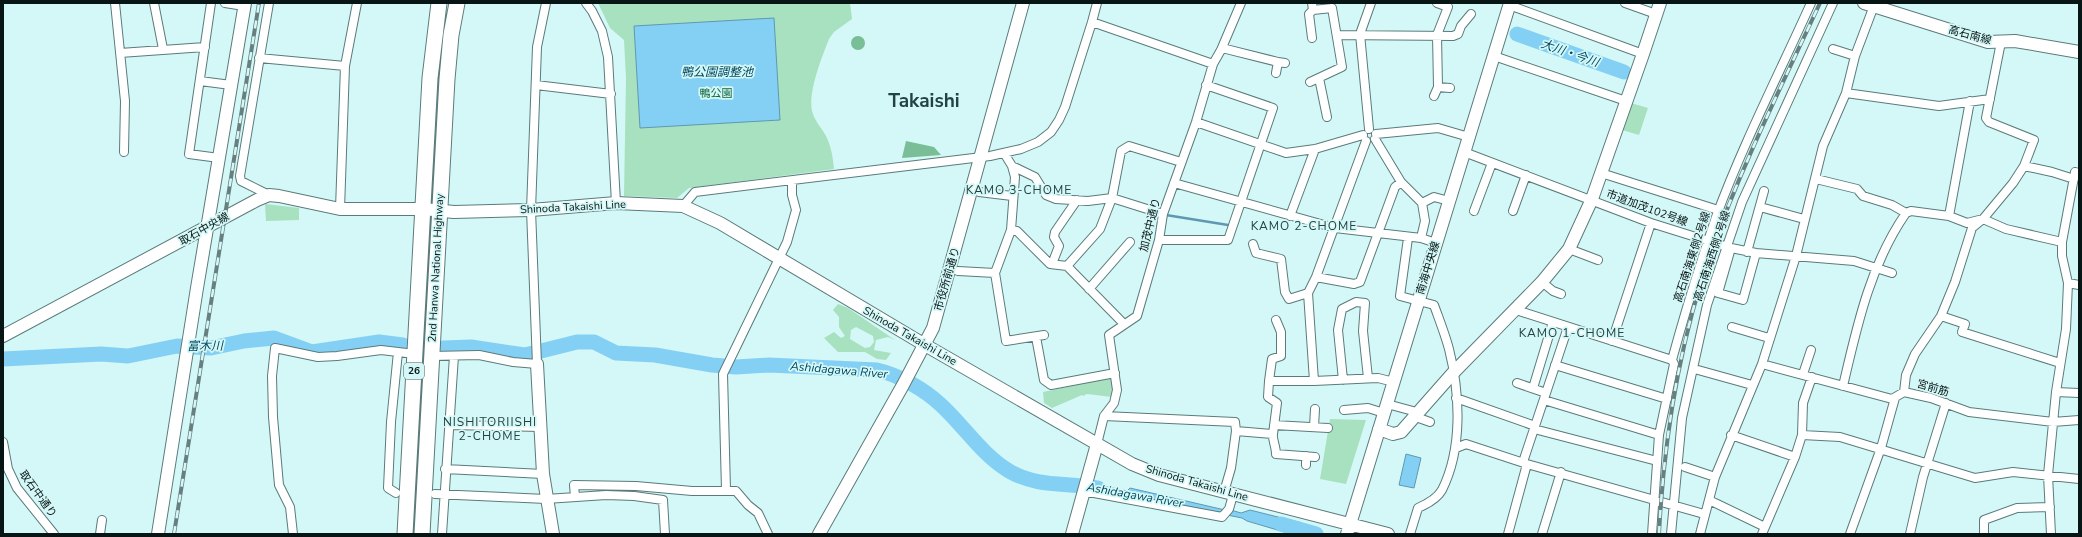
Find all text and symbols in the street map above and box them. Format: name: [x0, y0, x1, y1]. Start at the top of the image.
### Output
street label: 高石南線: [1947, 22, 1993, 48]
water label: 大川・今川: [1539, 36, 1603, 71]
water label: 鴨公園調整池: [681, 64, 754, 80]
park label: 鴨公園: [700, 86, 733, 101]
district label: Takaishi: [888, 88, 960, 114]
district label: KAMO 3-CHOME: [966, 182, 1072, 198]
street label: 市道加茂102号線: [1604, 186, 1690, 230]
street label: 2nd Hanwa National Highway: [425, 193, 447, 343]
street label: Shinoda Takaishi Line: [520, 197, 626, 217]
street label: 加茂中通り: [1136, 197, 1164, 253]
street label: 取石中央線: [176, 209, 232, 249]
street label: 高石南海西側2号線: [1690, 209, 1734, 303]
street label: 高石南海東側2号線: [1670, 210, 1714, 304]
district label: KAMO 2-CHOME: [1251, 218, 1357, 234]
street label: 南海中央線: [1413, 240, 1443, 296]
street label: 市役所前通り: [931, 245, 963, 313]
street label: Shinoda Takaishi Line: [860, 303, 960, 369]
district label: KAMO 1-CHOME: [1519, 325, 1625, 341]
water label: 富木川: [187, 338, 225, 354]
water label: Ashidagawa River: [789, 358, 889, 382]
road number: 26: [404, 363, 424, 379]
street label: 宮前筋: [1915, 376, 1951, 400]
district label: NISHITORIISHI 2-CHOME: [443, 414, 537, 444]
street label: Shinoda Takaishi Line: [1144, 461, 1250, 505]
street label: 取石中通り: [16, 467, 60, 521]
water label: Ashidagawa River: [1085, 478, 1185, 511]

